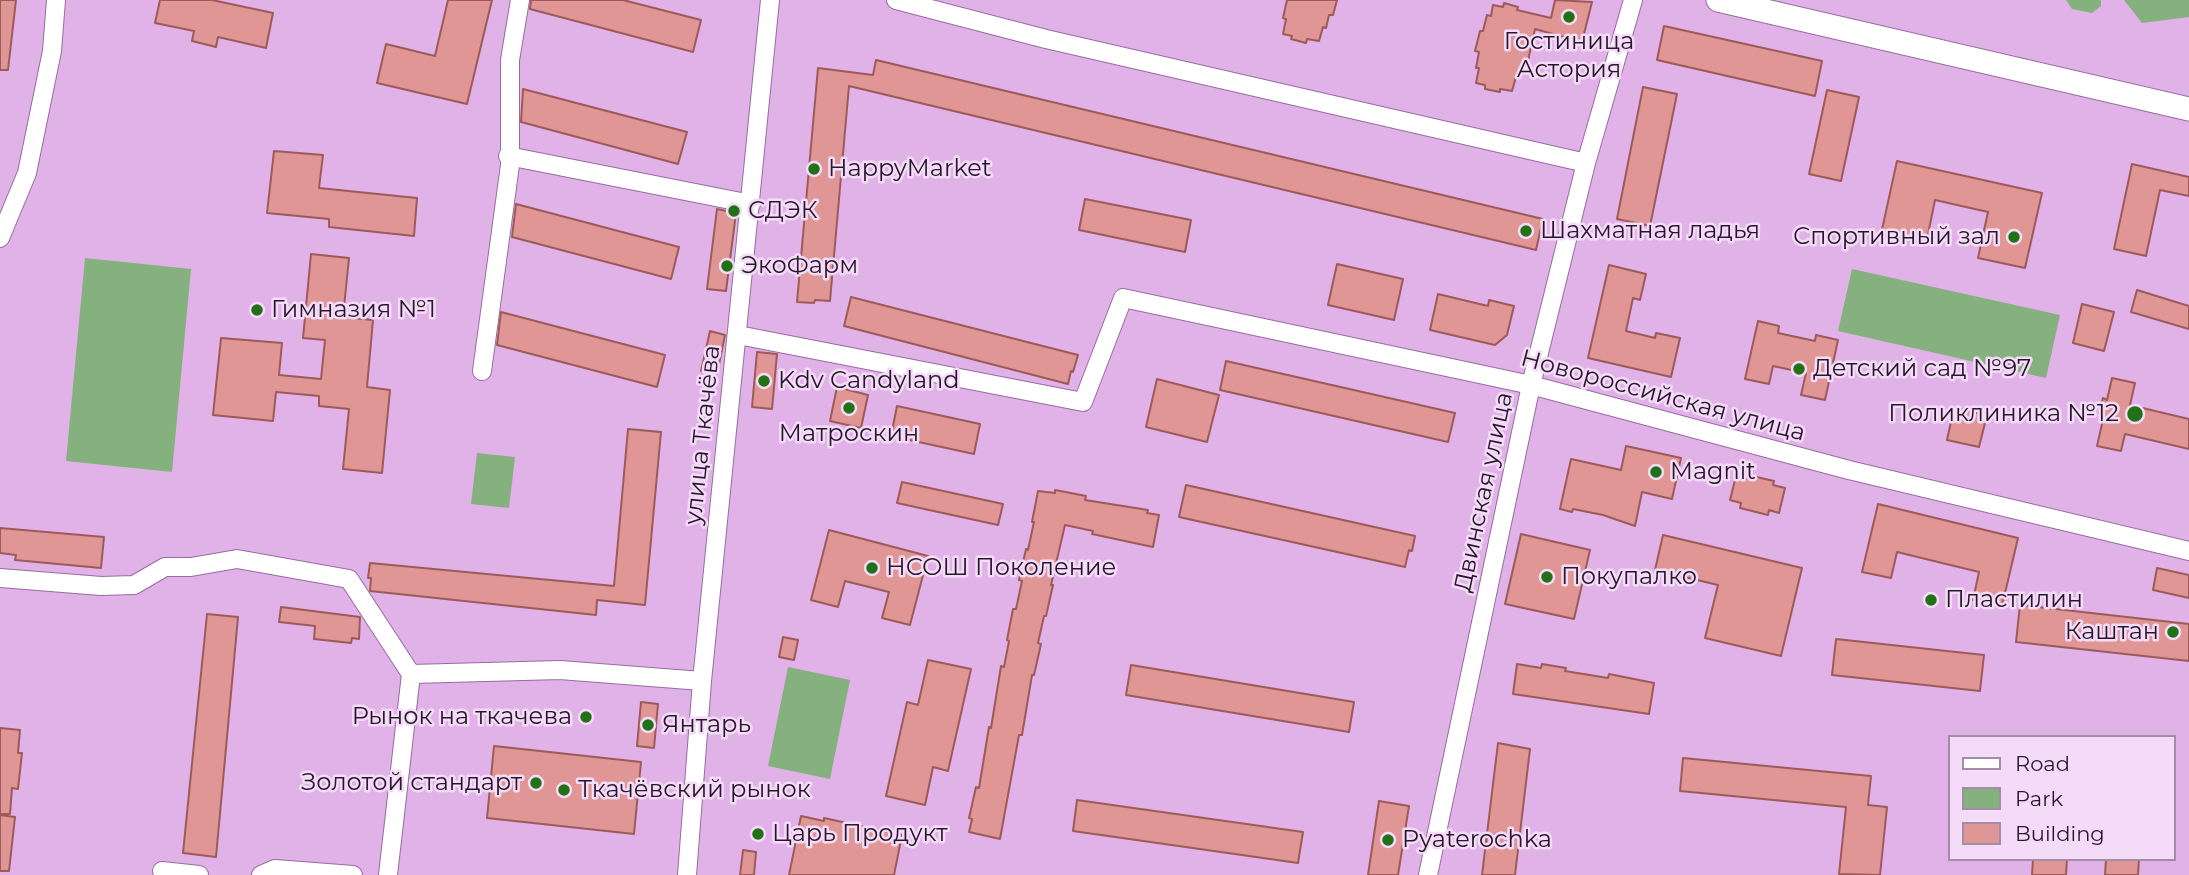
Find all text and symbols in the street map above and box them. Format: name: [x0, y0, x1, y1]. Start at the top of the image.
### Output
marker: Гостиница Астория: [1561, 9, 1577, 25]
place label: Гостиница Астория: [1504, 28, 1634, 84]
place label: HappyMarket: [828, 155, 991, 183]
marker: HappyMarket: [806, 161, 822, 177]
place label: СДЭК: [748, 197, 818, 225]
marker: СДЭК: [726, 203, 742, 219]
place label: Шахматная ладья: [1540, 217, 1760, 245]
marker: Шахматная ладья: [1518, 223, 1534, 239]
place label: Спортивный зал: [1793, 223, 2000, 251]
marker: Спортивный зал: [2006, 229, 2022, 245]
place label: ЭкоФарм: [741, 252, 858, 280]
marker: ЭкоФарм: [719, 258, 735, 274]
place label: Гимназия №1: [271, 296, 436, 324]
marker: Гимназия №1: [249, 302, 265, 318]
street label: улица Ткачёва: [679, 344, 727, 526]
street label: Новороссийская улица: [1518, 344, 1808, 448]
place label: Детский сад №97: [1813, 355, 2031, 383]
marker: Детский сад №97: [1791, 361, 1807, 377]
place label: Kdv Candyland: [778, 367, 960, 395]
marker: Kdv Candyland: [756, 373, 772, 389]
street label: Двинская улица: [1449, 390, 1519, 594]
marker: Матроскин: [841, 400, 857, 416]
place label: Поликлиника №12: [1888, 400, 2119, 428]
marker: Поликлиника №12: [2125, 404, 2145, 424]
place label: Матроскин: [779, 420, 919, 448]
place label: Magnit: [1670, 458, 1756, 486]
marker: Magnit: [1648, 464, 1664, 480]
place label: НСОШ Поколение: [886, 554, 1116, 582]
marker: НСОШ Поколение: [864, 560, 880, 576]
place label: Покупалко: [1561, 563, 1697, 591]
marker: Покупалко: [1539, 569, 1555, 585]
place label: Пластилин: [1945, 586, 2083, 614]
marker: Пластилин: [1923, 592, 1939, 608]
place label: Каштан: [2065, 618, 2159, 646]
marker: Каштан: [2165, 624, 2181, 640]
place label: Рынок на ткачева: [352, 703, 572, 731]
marker: Рынок на ткачева: [578, 709, 594, 725]
place label: Янтарь: [662, 711, 751, 739]
marker: Янтарь: [640, 717, 656, 733]
legend: [1948, 735, 2175, 861]
text: Road: [2015, 751, 2070, 776]
place label: Золотой стандарт: [301, 769, 522, 797]
marker: Золотой стандарт: [528, 775, 544, 791]
place label: Ткачёвский рынок: [578, 776, 811, 804]
marker: Ткачёвский рынок: [556, 782, 572, 798]
text: Park: [2015, 786, 2063, 811]
place label: Царь Продукт: [772, 820, 948, 848]
text: Building: [2015, 821, 2105, 846]
marker: Царь Продукт: [750, 826, 766, 842]
place label: Pyaterochka: [1402, 826, 1552, 854]
marker: Pyaterochka: [1380, 832, 1396, 848]

